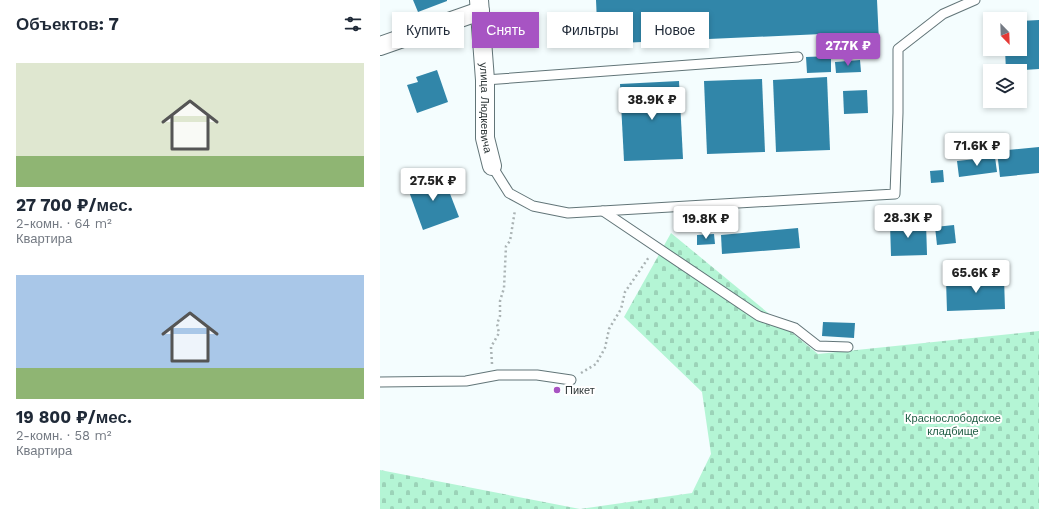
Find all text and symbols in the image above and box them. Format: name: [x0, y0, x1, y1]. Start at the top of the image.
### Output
chip: Купить: [392, 12, 464, 48]
chip: Снять: [472, 12, 539, 48]
chip: Фильтры: [547, 12, 633, 48]
chip: Новое: [641, 12, 709, 48]
north arrow: [983, 12, 1027, 56]
map controls: [983, 12, 1027, 108]
icon: filters: [342, 13, 364, 35]
text: Объектов: 7: [16, 14, 119, 34]
pin: 27.7K ₽: [811, 33, 885, 67]
text: 27.7K ₽: [825, 38, 871, 53]
street label: улица Людкевича: [477, 62, 495, 155]
button: layers: [983, 64, 1027, 108]
pin: 38.9K ₽: [615, 87, 689, 121]
icon: home: [154, 89, 226, 161]
text: 38.9K ₽: [627, 92, 677, 107]
pin: 71.6K ₽: [940, 133, 1014, 167]
text: 71.6K ₽: [954, 138, 1000, 153]
pin: 27.5K ₽: [396, 168, 470, 202]
text: 27.5K ₽: [410, 173, 456, 188]
text: 27 700 ₽/мес.: [16, 195, 133, 215]
pin: 28.3K ₽: [871, 205, 945, 239]
pin: 19.8K ₽: [669, 206, 743, 240]
text: 28.3K ₽: [884, 210, 932, 225]
text: 19.8K ₽: [682, 211, 730, 226]
text: 2-комн. · 64 m²: [16, 216, 112, 231]
text: Квартира: [16, 231, 72, 246]
pin: 65.6K ₽: [939, 260, 1013, 294]
text: 65.6K ₽: [952, 265, 1000, 280]
icon: home: [154, 301, 226, 373]
place label: Пикет: [565, 384, 595, 397]
marker: Пикет: [552, 385, 562, 395]
text: 19 800 ₽/мес.: [16, 407, 132, 427]
park label: Краснослободское кладбище: [905, 412, 1001, 438]
text: 2-комн. · 58 m²: [16, 428, 112, 443]
text: Квартира: [16, 443, 72, 458]

